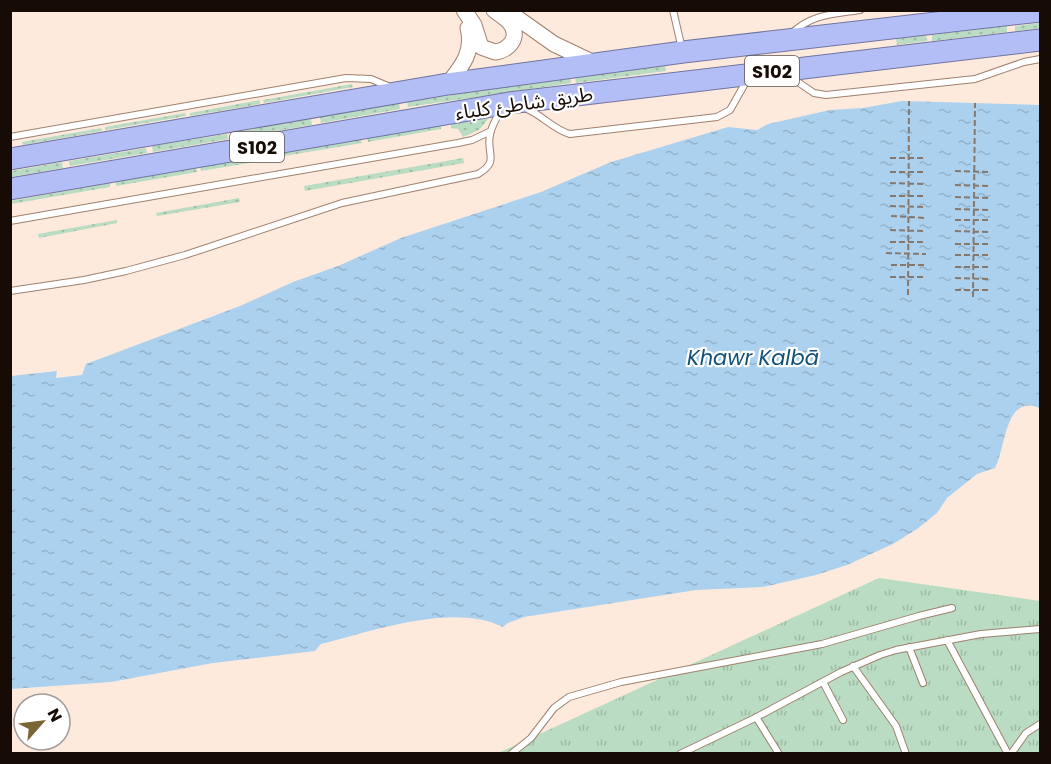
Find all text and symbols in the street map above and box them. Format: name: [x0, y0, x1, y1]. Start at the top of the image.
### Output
road number: S102: [745, 56, 799, 86]
street label: طريق شاطئ كلباء: [453, 79, 595, 127]
road number: S102: [230, 132, 284, 162]
water label: Khawr Kalbā: [687, 343, 819, 372]
north arrow: [12, 692, 72, 752]
text: N: [42, 704, 68, 726]

